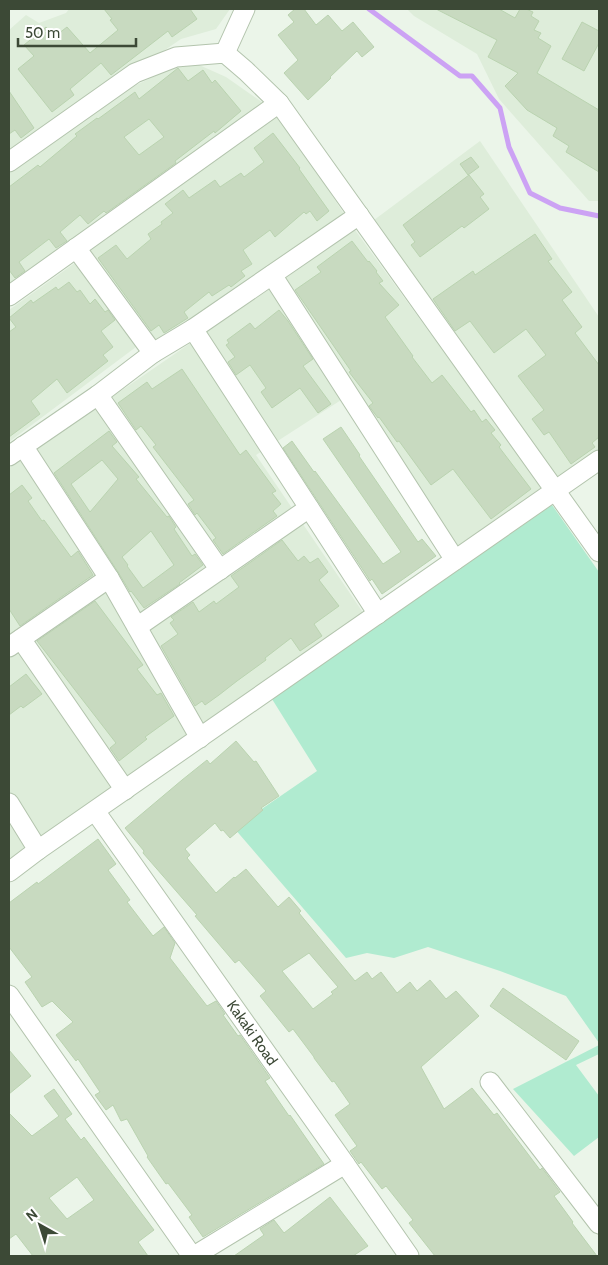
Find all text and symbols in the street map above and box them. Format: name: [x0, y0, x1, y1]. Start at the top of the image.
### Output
scale bar: [18, 15, 135, 47]
text: 50 m: [25, 24, 60, 42]
street label: Kakaki Road: [223, 997, 281, 1069]
north arrow: [15, 1200, 65, 1250]
text: N: [22, 1205, 41, 1225]

